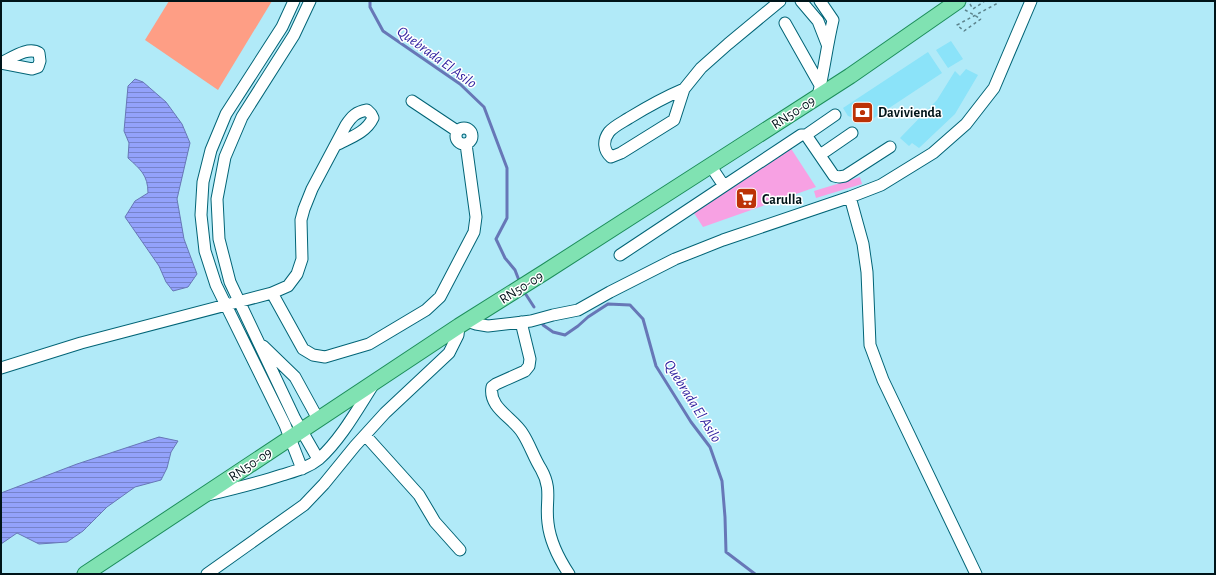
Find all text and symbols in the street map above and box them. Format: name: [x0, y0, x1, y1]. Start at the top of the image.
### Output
water label: Quebrada El Asilo: [394, 24, 479, 91]
street label: RN50-09: [769, 94, 818, 132]
bank icon: Davivienda: [850, 99, 876, 125]
place label: Davivienda: [878, 106, 942, 120]
supermarket icon: Carulla: [733, 186, 759, 212]
place label: Carulla: [762, 193, 802, 207]
street label: RN50-09: [497, 269, 546, 307]
water label: Quebrada El Asilo: [661, 357, 724, 445]
street label: RN50-09: [226, 445, 275, 484]

